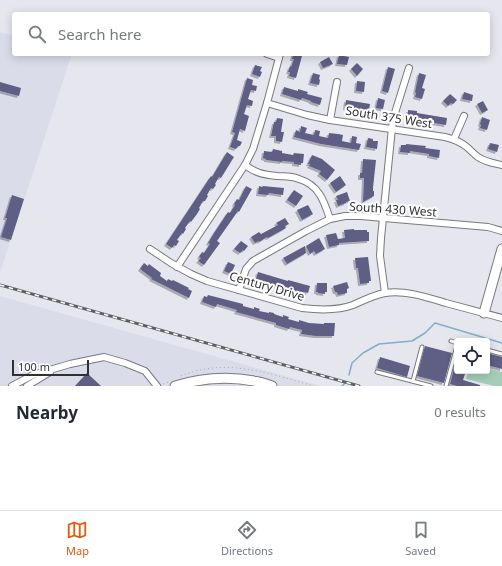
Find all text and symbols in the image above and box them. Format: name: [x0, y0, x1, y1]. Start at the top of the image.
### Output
search box: [12, 12, 490, 56]
icon: search: [26, 23, 48, 45]
text: Search here: [58, 24, 141, 44]
street label: South 375 West: [344, 102, 434, 132]
street label: South 430 West: [349, 197, 438, 221]
street label: Century Drive: [227, 267, 307, 305]
map controls: [454, 338, 490, 374]
button: locate: [454, 338, 490, 374]
scale bar: [12, 358, 89, 377]
text: 100 m: [18, 359, 50, 374]
text: Nearby: [16, 401, 78, 424]
text: 0 results: [434, 403, 486, 421]
tab: Map: [66, 519, 89, 558]
tab: Directions: [221, 519, 273, 558]
tab: Saved: [405, 519, 436, 558]

